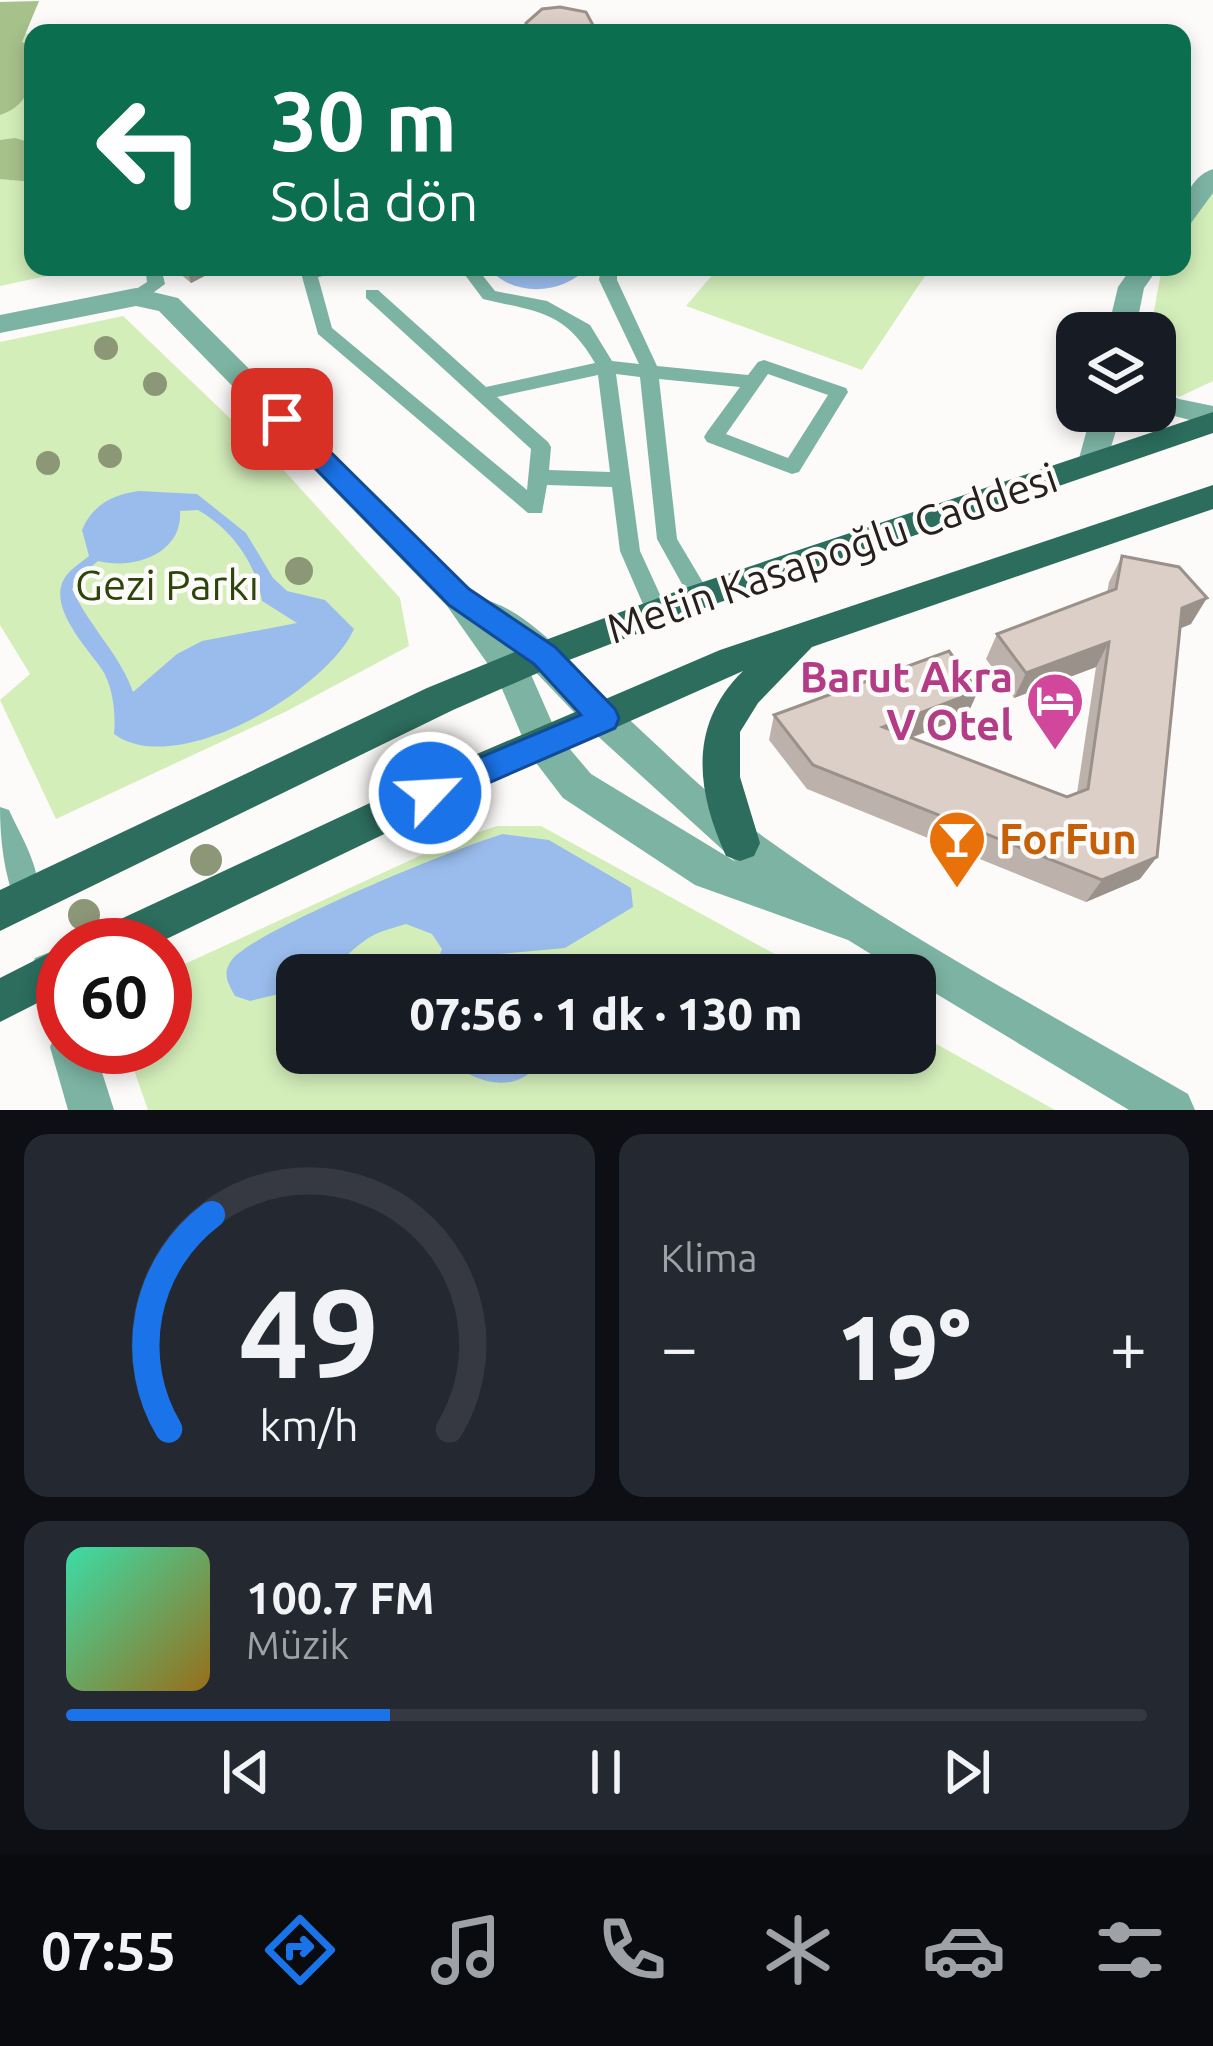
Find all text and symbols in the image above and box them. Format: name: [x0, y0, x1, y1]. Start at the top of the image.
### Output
icon: left: [72, 72, 228, 228]
text: 30 m: [270, 73, 457, 167]
text: Sola dön: [270, 171, 478, 231]
map controls: [1056, 312, 1176, 432]
button: layers: [1056, 312, 1176, 432]
pin: [231, 368, 333, 470]
icon: arrive: [249, 386, 315, 452]
street label: Metin Kasapoğlu Caddesi: [601, 453, 1063, 652]
park label: Gezi Parkı: [75, 561, 259, 608]
place label: Barut Akra V Otel: [800, 653, 1013, 748]
hotel icon: Barut Akra V Otel: [1024, 670, 1086, 752]
position arrow: [367, 730, 493, 856]
bar icon: ForFun: [926, 808, 988, 890]
place label: ForFun: [999, 815, 1137, 862]
speed limit sign: 60: [36, 918, 192, 1074]
text: 07:56 · 1 dk · 130 m: [409, 988, 803, 1039]
text: Klima: [661, 1236, 758, 1279]
text: 49: [239, 1262, 380, 1402]
text: 19°: [837, 1296, 971, 1397]
text: −: [661, 1309, 698, 1383]
text: +: [1110, 1309, 1147, 1383]
text: km/h: [260, 1400, 359, 1448]
text: 100.7 FM: [246, 1572, 435, 1623]
text: Müzik: [246, 1623, 349, 1666]
icon: previous: [213, 1739, 279, 1805]
icon: pause: [573, 1739, 639, 1805]
icon: next: [934, 1739, 1000, 1805]
icon: directions: [258, 1908, 342, 1992]
icon: music: [424, 1908, 508, 1992]
icon: phone: [590, 1908, 674, 1992]
icon: climate: [756, 1908, 840, 1992]
icon: car: [922, 1908, 1006, 1992]
icon: filters: [1088, 1908, 1172, 1992]
text: 07:55: [41, 1920, 176, 1980]

